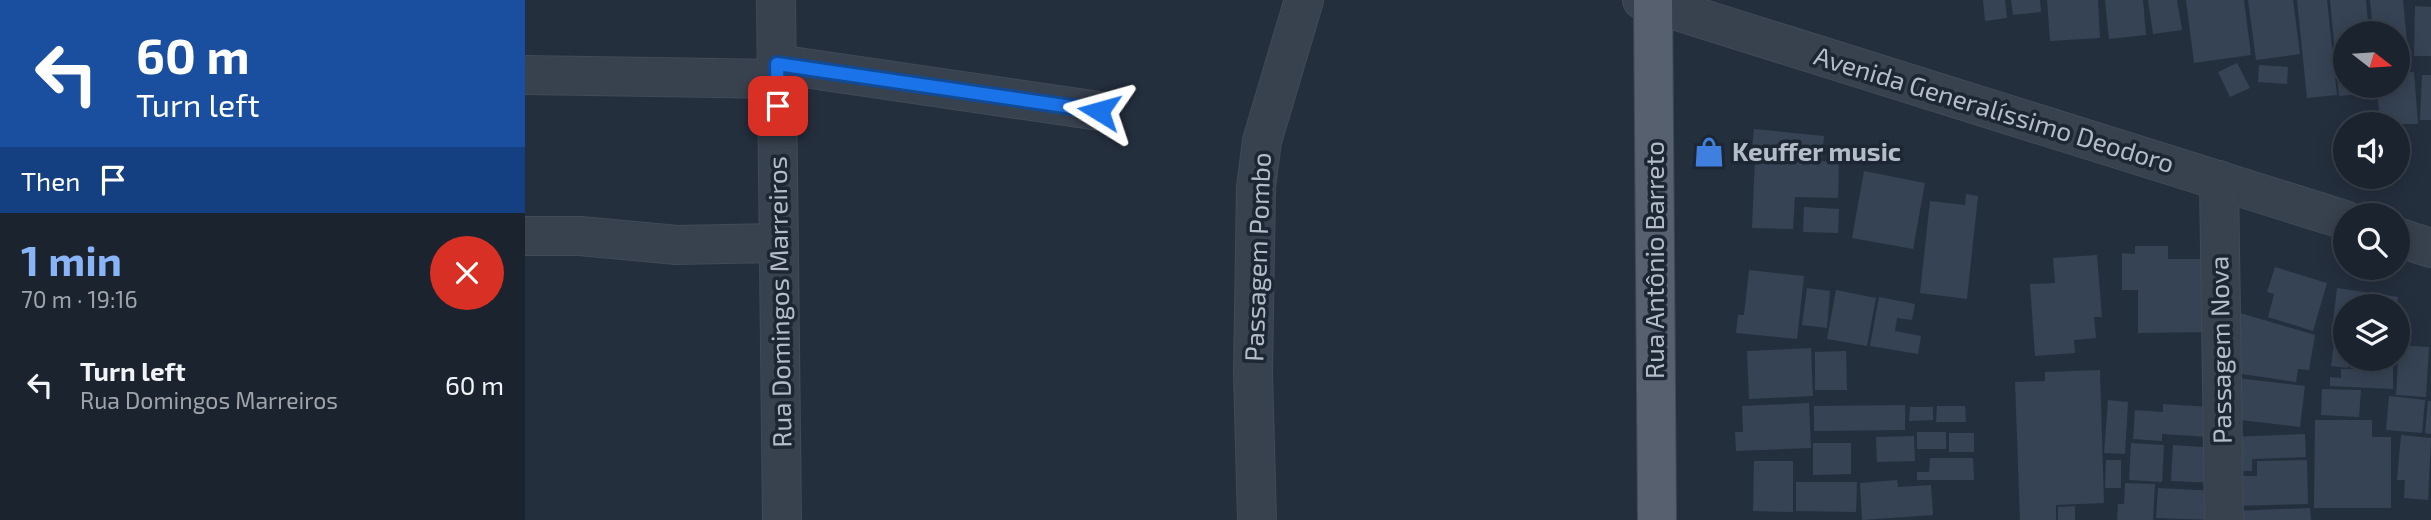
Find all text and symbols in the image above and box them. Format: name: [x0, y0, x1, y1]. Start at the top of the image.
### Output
north arrow: [2333, 21, 2410, 98]
map controls: [2333, 21, 2410, 371]
text: 60 m: [136, 25, 250, 84]
icon: left: [21, 28, 112, 119]
street label: Avenida Generalíssimo Deodoro: [1811, 39, 2178, 178]
position arrow: [1062, 74, 1136, 148]
pin: [748, 76, 808, 136]
text: Turn left: [136, 85, 260, 123]
icon: arrive: [759, 87, 797, 125]
button: sound: [2333, 112, 2410, 189]
shop icon: Keuffer music: [1692, 135, 1726, 169]
place label: Keuffer music: [1732, 135, 1901, 166]
street label: Rua Antônio Barreto: [1638, 141, 1669, 379]
street label: Passagem Pombo: [1237, 152, 1276, 362]
street label: Rua Domingos Marreiros: [760, 156, 797, 448]
icon: arrive: [94, 161, 132, 199]
text: Then: [21, 165, 80, 196]
button: search: [2333, 203, 2410, 280]
text: 1 min: [21, 234, 122, 284]
button: close: [430, 236, 504, 310]
street label: Passagem Nova: [2202, 256, 2237, 444]
text: 70 m · 19:16: [21, 285, 138, 313]
button: layers: [2333, 294, 2410, 371]
text: Turn left: [80, 355, 186, 386]
icon: left: [21, 366, 59, 404]
text: 60 m: [445, 369, 504, 400]
text: Rua Domingos Marreiros: [80, 386, 338, 414]

